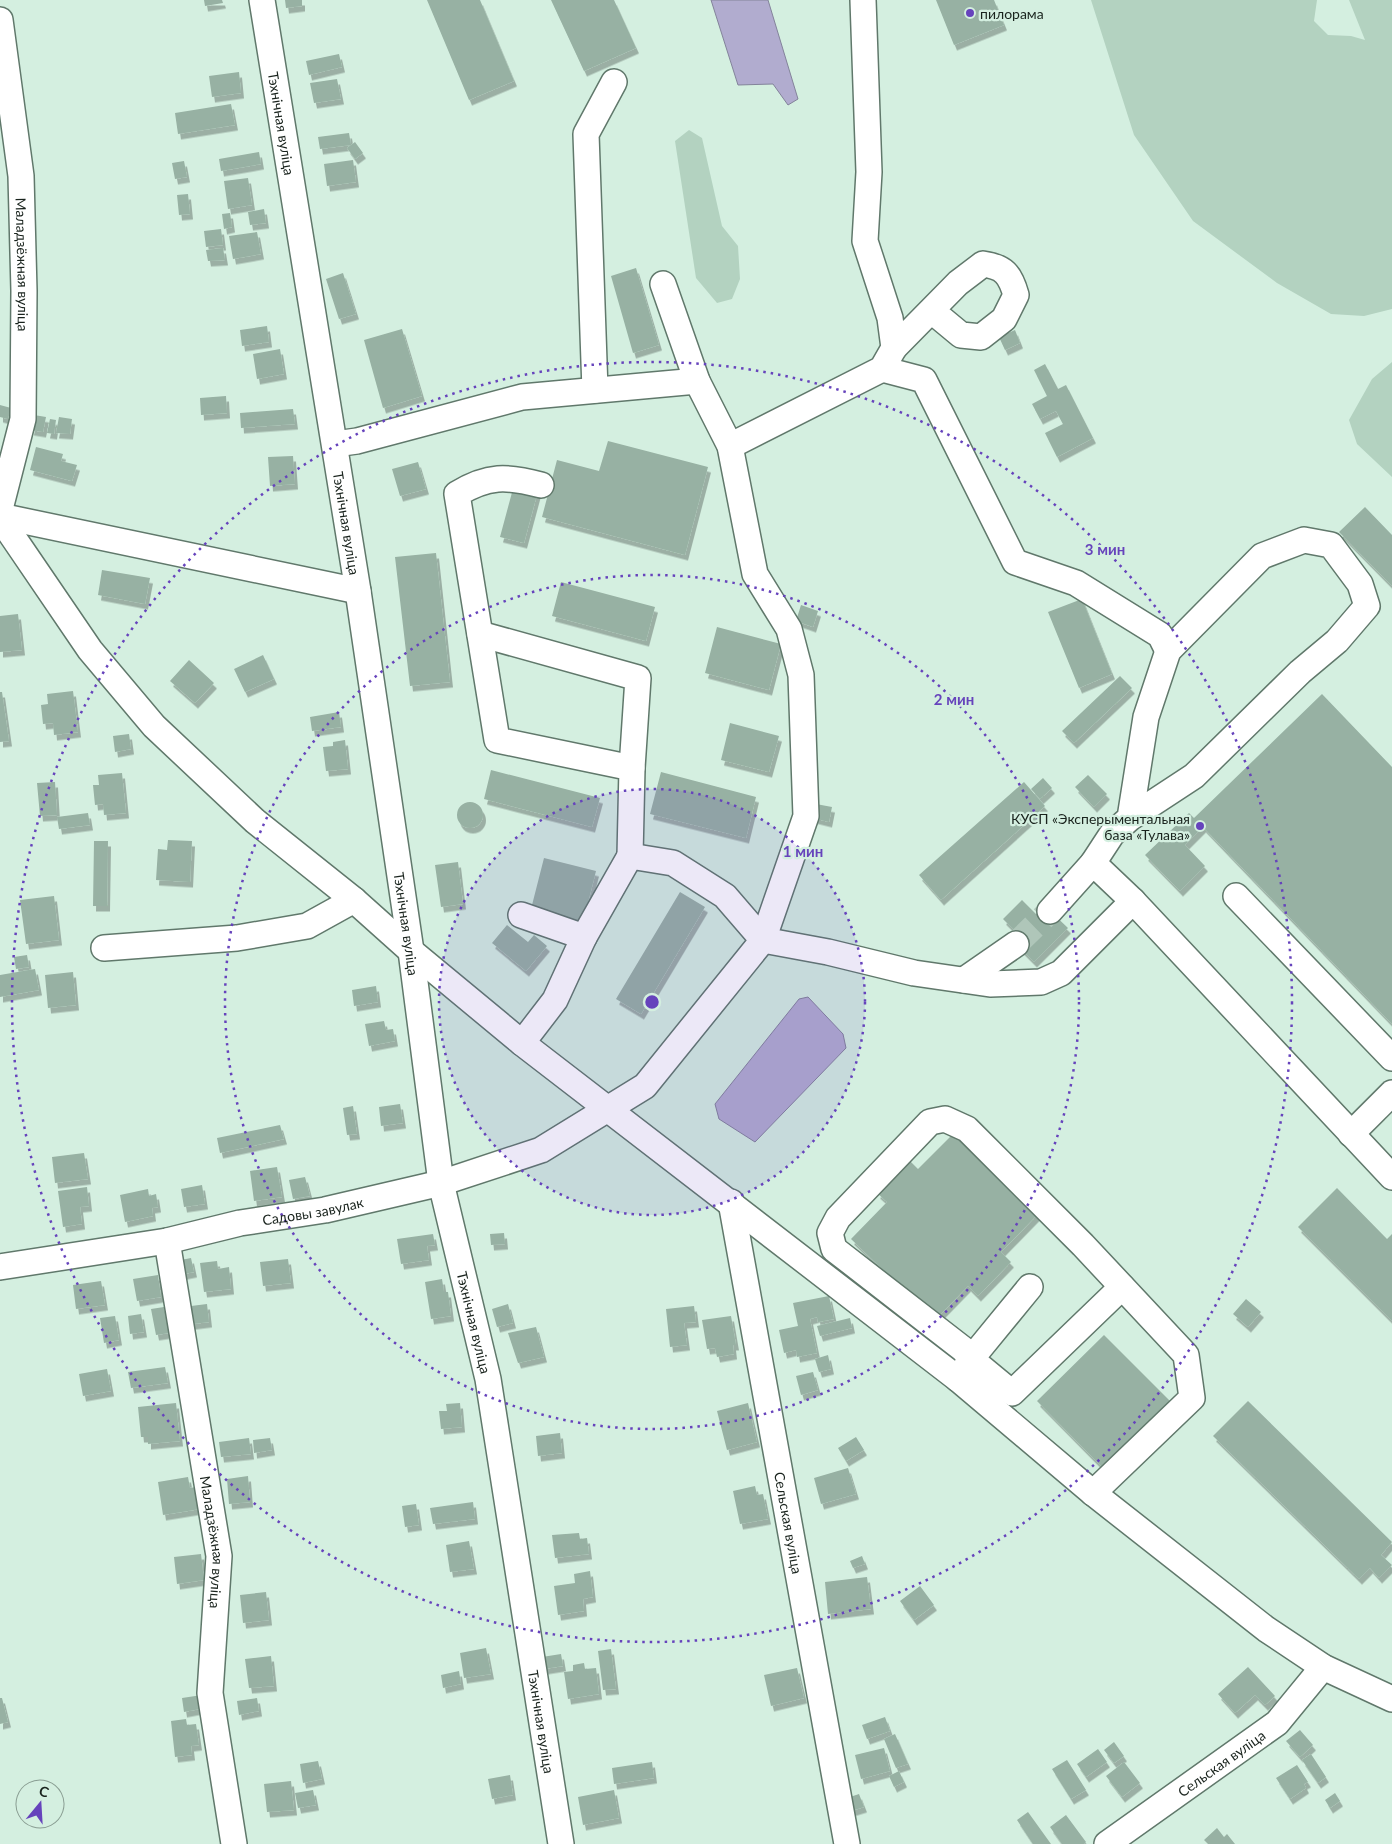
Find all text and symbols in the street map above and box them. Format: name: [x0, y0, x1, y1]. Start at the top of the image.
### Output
place label: пилорама: [980, 5, 1044, 22]
marker: пилорама: [964, 7, 976, 19]
street label: Тэхнічная вуліца: [265, 70, 299, 176]
street label: Маладзёжная вуліца: [13, 197, 33, 332]
street label: Тэхнічная вуліца: [330, 470, 364, 576]
text: 3 мин: [1085, 540, 1125, 558]
text: 2 мин: [934, 690, 974, 708]
place label: КУСП «Эксперыментальная база «Тулава»: [1011, 810, 1190, 843]
marker: КУСП «Эксперыментальная база «Тулава»: [1194, 820, 1206, 832]
text: 1 мин: [783, 842, 823, 860]
street label: Тэхнічная вуліца: [391, 871, 423, 976]
centre of rings: [643, 993, 661, 1011]
street label: Садовы завулак: [261, 1193, 366, 1228]
street label: Тэхнічная вуліца: [454, 1270, 495, 1375]
street label: Сельская вуліца: [771, 1470, 807, 1575]
street label: Маладзёжная вуліца: [197, 1474, 228, 1609]
street label: Тэхнічная вуліца: [525, 1669, 558, 1775]
street label: Сельская вуліца: [1174, 1726, 1268, 1800]
north arrow: [15, 1779, 65, 1829]
text: С: [37, 1782, 52, 1801]

